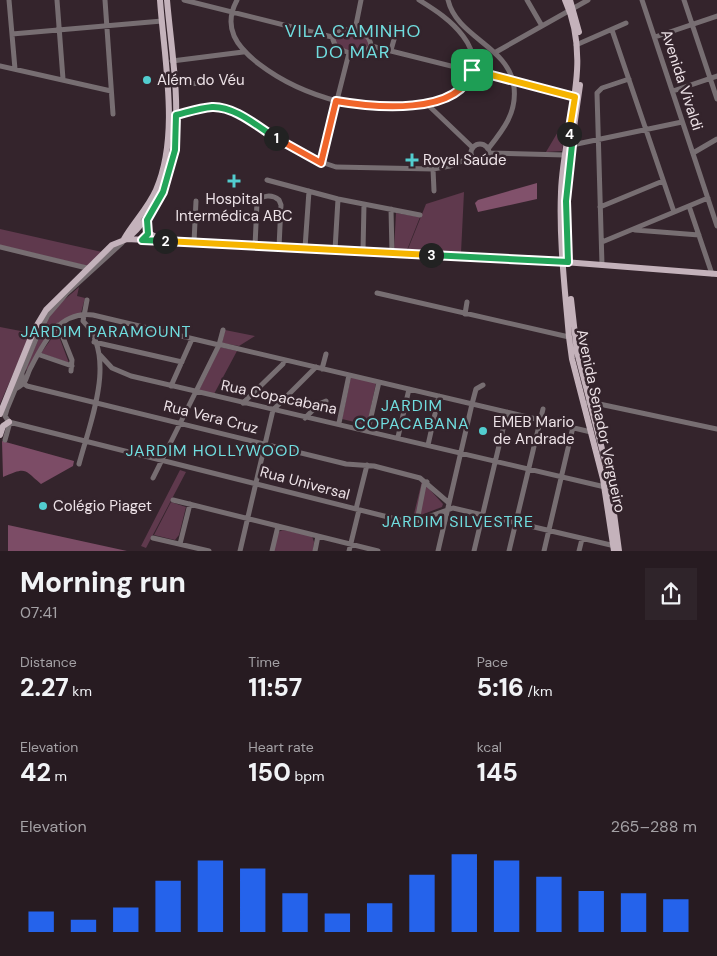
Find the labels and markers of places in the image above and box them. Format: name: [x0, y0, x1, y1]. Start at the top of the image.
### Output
pin: [451, 49, 493, 91]
place label: Além do Véu: [157, 70, 245, 90]
marker: Além do Véu: [141, 74, 153, 86]
pin: 4: [556, 122, 582, 146]
pin: 1: [264, 126, 288, 150]
place label: Royal Saúde: [423, 150, 507, 170]
marker: Royal Saúde: [405, 153, 419, 167]
marker: Hospital Intermédica ABC: [227, 174, 241, 188]
place label: Hospital Intermédica ABC: [175, 189, 293, 226]
pin: 2: [152, 228, 178, 254]
pin: 3: [418, 242, 444, 268]
place label: EMEB Mario de Andrade: [493, 412, 575, 449]
marker: EMEB Mario de Andrade: [477, 425, 489, 437]
place label: Colégio Piaget: [53, 496, 152, 516]
marker: Colégio Piaget: [37, 500, 49, 512]

